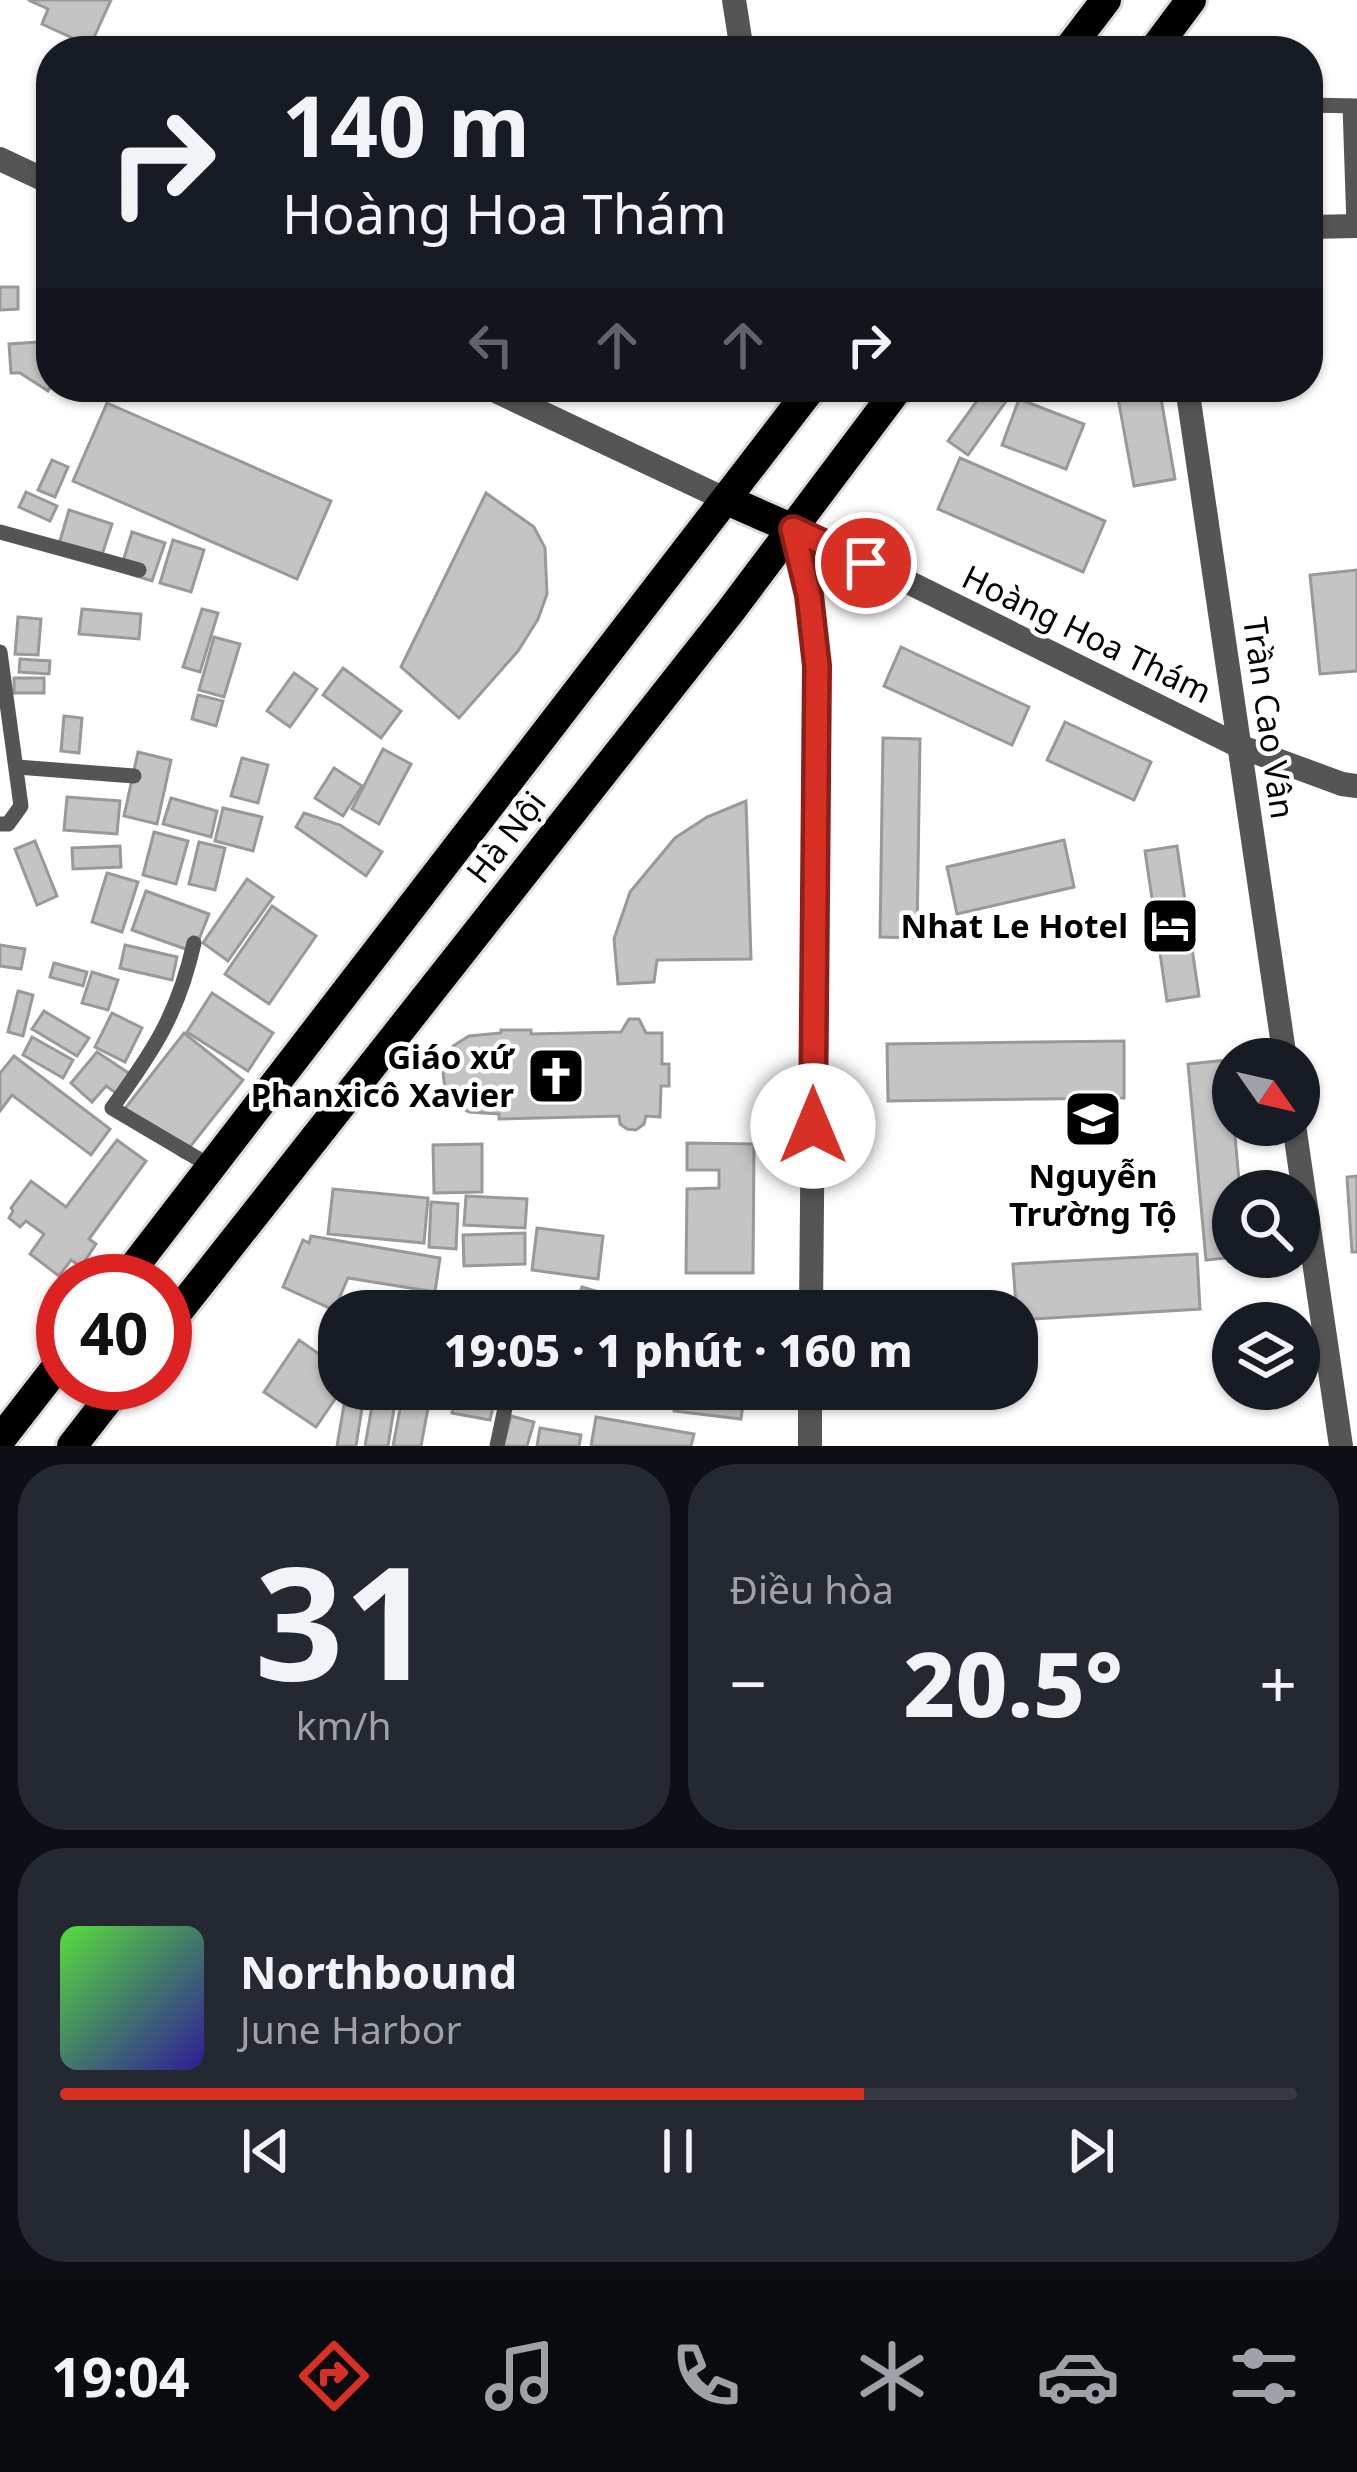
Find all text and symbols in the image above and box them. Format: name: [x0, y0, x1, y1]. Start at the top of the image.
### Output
text: 140 m: [282, 67, 530, 182]
icon: right: [84, 84, 240, 240]
text: Hoàng Hoa Thám: [282, 176, 727, 250]
icon: left: [458, 312, 524, 378]
icon: ahead: [584, 312, 650, 378]
icon: ahead: [710, 312, 776, 378]
icon: right: [836, 312, 902, 378]
pin: [815, 512, 917, 614]
icon: arrive: [833, 530, 899, 596]
street label: Hoàng Hoa Thám: [955, 554, 1219, 713]
street label: Trần Cao Vân: [1233, 614, 1306, 822]
street label: Hà Nội: [456, 781, 556, 892]
hotel icon: Nhat Le Hotel: [1139, 895, 1201, 957]
place label: Nhat Le Hotel: [901, 903, 1128, 948]
place label: Giáo xứ Phanxicô Xavier: [251, 1034, 516, 1117]
north arrow: [1212, 1038, 1320, 1146]
map controls: [1212, 1038, 1320, 1410]
church icon: Giáo xứ Phanxicô Xavier: [525, 1045, 587, 1107]
position arrow: [750, 1063, 876, 1189]
school or university icon: Nguyễn Trường Tộ: [1062, 1088, 1124, 1150]
place label: Nguyễn Trường Tộ: [1009, 1153, 1177, 1236]
button: search: [1212, 1170, 1320, 1278]
speed limit sign: 40: [36, 1254, 192, 1410]
button: layers: [1212, 1302, 1320, 1410]
text: 19:05 · 1 phút · 160 m: [443, 1319, 913, 1380]
text: 31: [255, 1513, 433, 1726]
text: Điều hòa: [730, 1562, 894, 1615]
text: 20.5°: [903, 1621, 1123, 1743]
text: −: [730, 1637, 767, 1727]
text: +: [1259, 1637, 1297, 1727]
text: km/h: [296, 1698, 392, 1751]
text: Northbound: [240, 1941, 517, 2002]
text: June Harbor: [240, 2002, 462, 2055]
icon: previous: [233, 2118, 299, 2184]
icon: pause: [645, 2118, 711, 2184]
icon: next: [1058, 2118, 1124, 2184]
icon: directions: [292, 2334, 376, 2418]
icon: music: [478, 2334, 562, 2418]
icon: phone: [664, 2334, 748, 2418]
icon: climate: [850, 2334, 934, 2418]
icon: car: [1036, 2334, 1120, 2418]
icon: filters: [1222, 2334, 1306, 2418]
text: 19:04: [51, 2339, 190, 2413]

